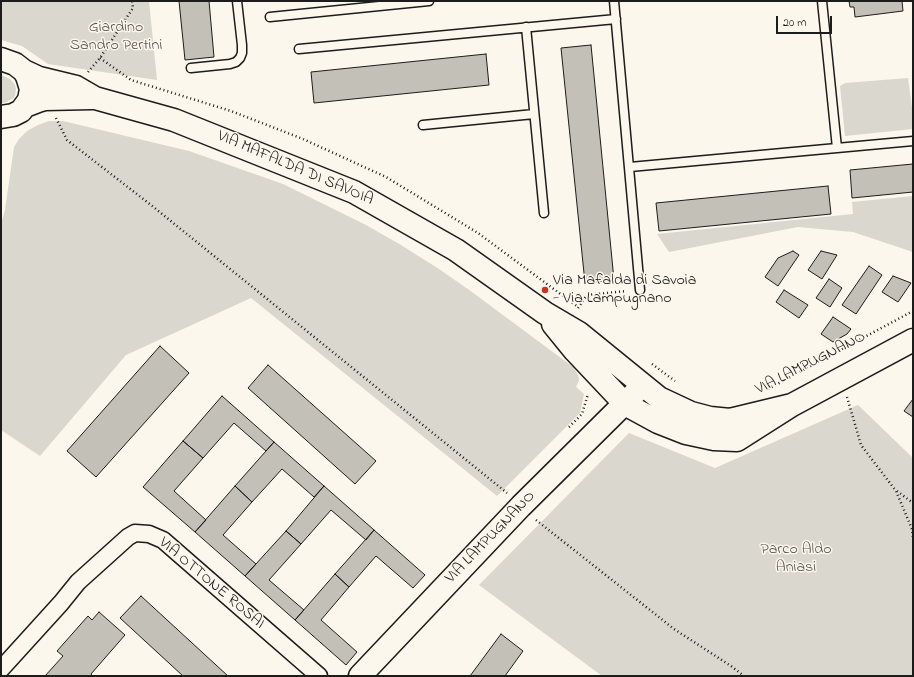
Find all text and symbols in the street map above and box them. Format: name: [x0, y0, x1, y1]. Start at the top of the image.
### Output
scale bar: [778, 8, 834, 34]
text: 20 m: [783, 14, 806, 32]
park label: Giardino Sandro Pertini: [70, 18, 162, 56]
street label: VIA MAFALDA DI SAVOIA: [214, 127, 376, 211]
place label: Via Mafalda di Savoia - Via Lampugnano: [553, 271, 696, 309]
marker: Via Mafalda di Savoia - Via Lampugnano: [540, 285, 550, 295]
street label: VIA LAMPUGNANO: [753, 328, 869, 400]
street label: VIA LAMPUGNANO: [442, 488, 540, 588]
street label: VIA OTTONE ROSAI: [154, 534, 268, 634]
park label: Parco Aldo Aniasi: [760, 540, 832, 578]

